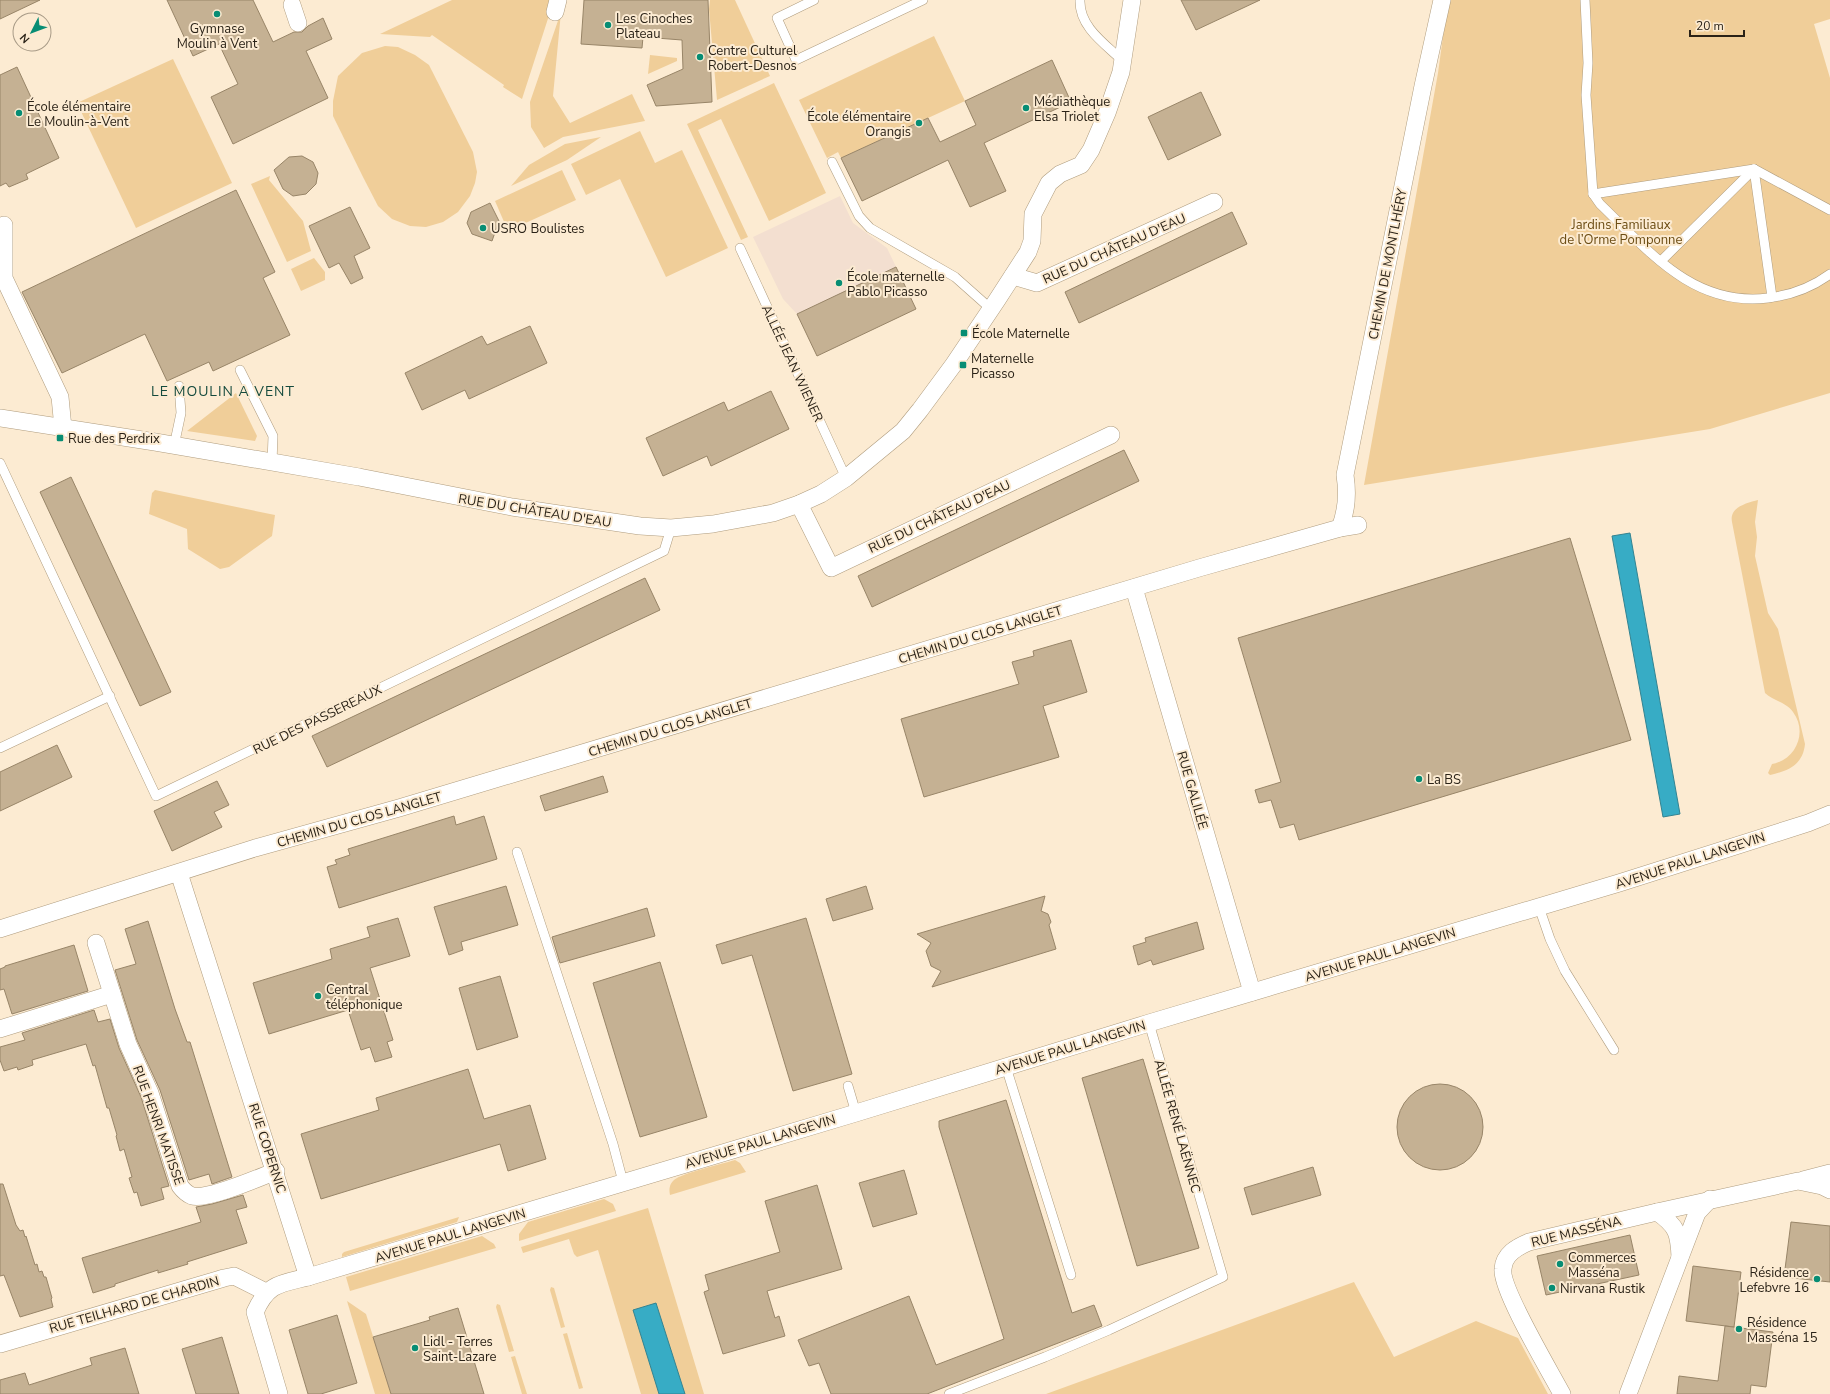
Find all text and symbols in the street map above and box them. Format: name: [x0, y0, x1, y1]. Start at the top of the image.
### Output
marker: Gymnase Moulin à Vent: [212, 9, 222, 19]
place label: Les Cinoches Plateau: [616, 10, 692, 43]
north arrow: [12, 12, 52, 52]
scale bar: [1690, 12, 1744, 38]
text: 20 m: [1696, 18, 1724, 34]
place label: Gymnase Moulin à Vent: [177, 20, 258, 53]
marker: Les Cinoches Plateau: [603, 20, 613, 30]
text: N: [17, 30, 33, 46]
place label: Centre Culturel Robert-Desnos: [708, 42, 797, 75]
marker: Centre Culturel Robert-Desnos: [695, 52, 705, 62]
place label: Médiathèque Elsa Triolet: [1034, 93, 1110, 126]
place label: École élémentaire Le Moulin-à-Vent: [27, 97, 131, 131]
marker: Médiathèque Elsa Triolet: [1021, 103, 1031, 113]
place label: École élémentaire Orangis: [807, 107, 911, 141]
marker: École élémentaire Le Moulin-à-Vent: [14, 108, 24, 118]
marker: École élémentaire Orangis: [914, 118, 924, 128]
street label: CHEMIN DE MONTLHÉRY: [1364, 187, 1412, 341]
street label: RUE DU CHÂTEAU D'EAU: [1040, 208, 1189, 289]
park label: Jardins Familiaux de l’Orme Pomponne: [1560, 216, 1682, 249]
place label: USRO Boulistes: [491, 220, 584, 238]
marker: USRO Boulistes: [478, 223, 488, 233]
place label: École maternelle Pablo Picasso: [847, 267, 945, 301]
marker: École maternelle Pablo Picasso: [834, 278, 844, 288]
street label: ALLÉE JEAN WIENER: [757, 302, 828, 425]
place label: École Maternelle: [972, 324, 1070, 343]
marker: École Maternelle: [959, 328, 969, 338]
place label: Maternelle Picasso: [971, 350, 1034, 383]
marker: Maternelle Picasso: [958, 360, 968, 370]
district label: LE MOULIN A VENT: [151, 382, 295, 401]
place label: Rue des Perdrix: [68, 430, 160, 448]
marker: Rue des Perdrix: [55, 433, 65, 443]
street label: RUE DU CHÂTEAU D'EAU: [865, 475, 1013, 558]
street label: RUE DU CHÂTEAU D'EAU: [457, 489, 613, 532]
street label: CHEMIN DU CLOS LANGLET: [896, 601, 1065, 668]
street label: RUE DES PASSEREAUX: [250, 681, 385, 759]
street label: CHEMIN DU CLOS LANGLET: [586, 694, 755, 761]
street label: RUE GALILÉE: [1172, 749, 1213, 831]
place label: La BS: [1427, 771, 1461, 789]
marker: La BS: [1414, 774, 1424, 784]
street label: CHEMIN DU CLOS LANGLET: [275, 788, 444, 852]
street label: AVENUE PAUL LANGEVIN: [1613, 828, 1768, 894]
street label: AVENUE PAUL LANGEVIN: [1303, 923, 1458, 986]
place label: Central téléphonique: [326, 981, 403, 1014]
marker: Central téléphonique: [313, 991, 323, 1001]
street label: AVENUE PAUL LANGEVIN: [993, 1016, 1148, 1079]
street label: ALLÉE RENÉ LAËNNEC: [1149, 1057, 1206, 1195]
street label: RUE HENRI MATISSE: [128, 1063, 188, 1188]
street label: RUE COPERNIC: [244, 1101, 290, 1196]
street label: AVENUE PAUL LANGEVIN: [683, 1110, 838, 1173]
street label: AVENUE PAUL LANGEVIN: [373, 1204, 528, 1267]
street label: RUE MASSÉNA: [1529, 1211, 1624, 1252]
place label: Commerces Masséna: [1568, 1249, 1636, 1282]
marker: Commerces Masséna: [1555, 1259, 1565, 1269]
place label: Résidence Lefebvre 16: [1739, 1264, 1809, 1297]
street label: RUE TEILHARD DE CHARDIN: [47, 1272, 221, 1338]
marker: Résidence Lefebvre 16: [1812, 1274, 1822, 1284]
place label: Nirvana Rustik: [1560, 1280, 1645, 1298]
marker: Nirvana Rustik: [1547, 1283, 1557, 1293]
place label: Résidence Masséna 15: [1747, 1314, 1818, 1347]
marker: Résidence Masséna 15: [1734, 1324, 1744, 1334]
place label: Lidl - Terres Saint-Lazare: [423, 1333, 497, 1366]
marker: Lidl - Terres Saint-Lazare: [410, 1343, 420, 1353]

